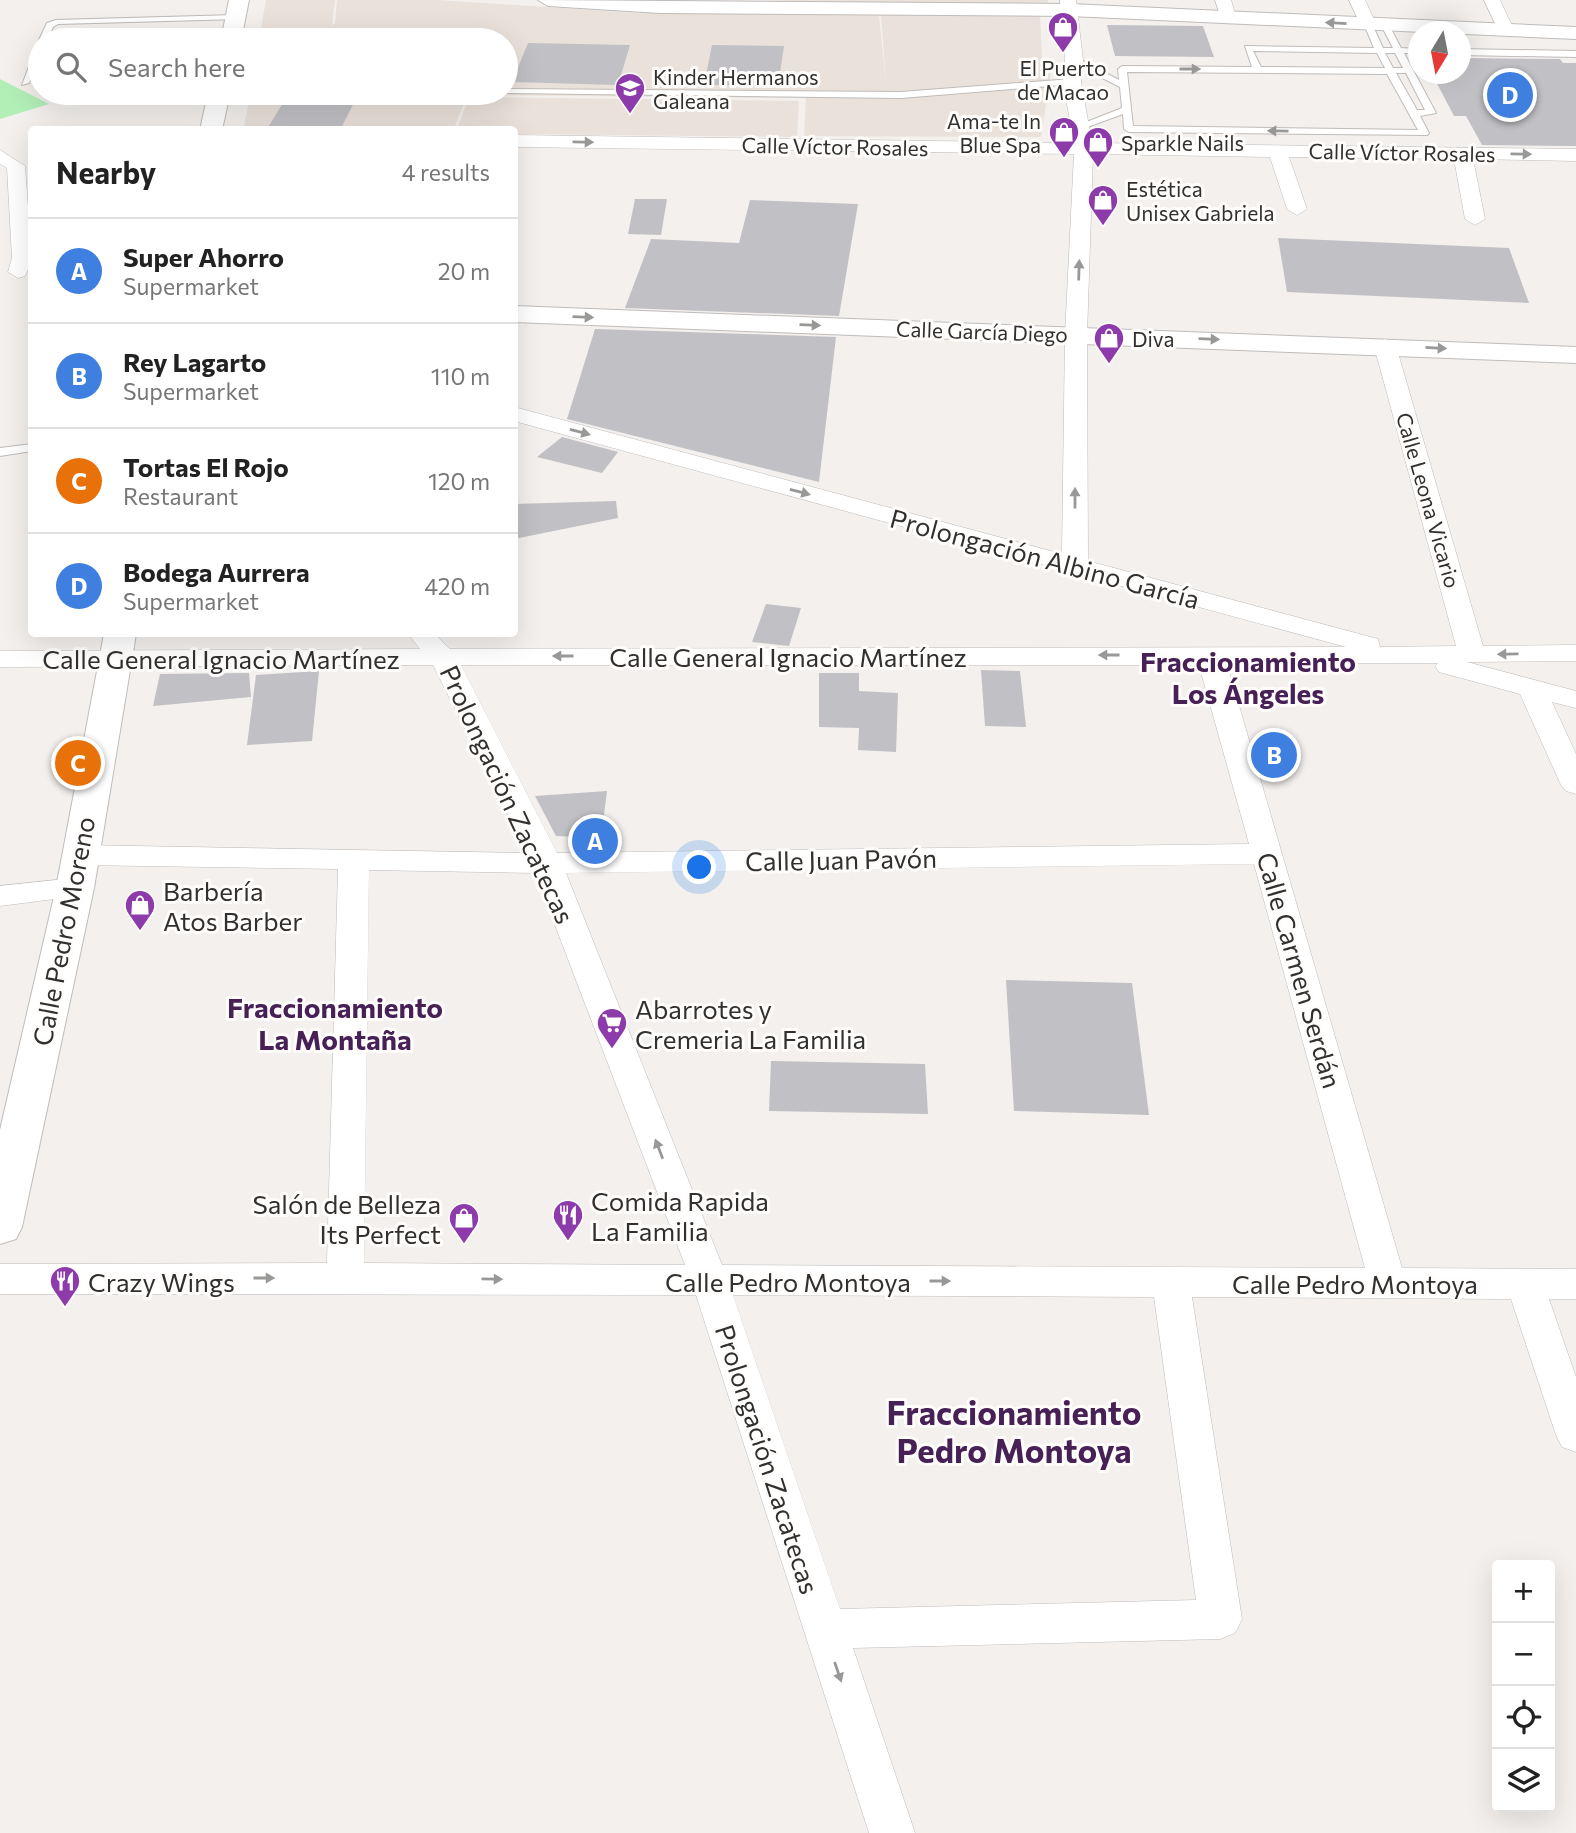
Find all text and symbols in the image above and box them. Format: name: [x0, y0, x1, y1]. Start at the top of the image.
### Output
shop icon: El Puerto de Macao: [1046, 10, 1080, 54]
one-way arrow: [1325, 17, 1347, 28]
north arrow: [1408, 21, 1471, 84]
search box: [28, 28, 518, 105]
icon: search: [52, 48, 90, 86]
text: Search here: [108, 51, 246, 82]
place label: El Puerto de Macao: [1017, 55, 1109, 104]
one-way arrow: [1179, 63, 1201, 75]
place label: Kinder Hermanos Galeana: [653, 64, 819, 113]
pin: D: [1487, 69, 1533, 121]
school or university icon: Kinder Hermanos Galeana: [613, 71, 647, 115]
place label: Ama-te In Blue Spa: [947, 108, 1041, 157]
shop icon: Ama-te In Blue Spa: [1047, 115, 1081, 159]
shop icon: Sparkle Nails: [1081, 125, 1115, 169]
one-way arrow: [1266, 125, 1288, 137]
place label: Sparkle Nails: [1121, 130, 1244, 155]
street label: Calle Víctor Rosales: [741, 132, 929, 160]
one-way arrow: [572, 136, 594, 148]
street label: Calle Víctor Rosales: [1308, 138, 1496, 166]
one-way arrow: [1510, 148, 1532, 160]
text: Nearby: [56, 153, 156, 190]
text: 4 results: [402, 158, 490, 186]
place label: Estética Unisex Gabriela: [1126, 176, 1275, 225]
shop icon: Estética Unisex Gabriela: [1086, 183, 1120, 227]
text: Super Ahorro: [123, 241, 284, 272]
text: A: [71, 257, 87, 285]
text: 20 m: [438, 257, 490, 285]
one-way arrow: [1073, 259, 1084, 281]
text: Supermarket: [123, 272, 259, 300]
one-way arrow: [572, 311, 594, 322]
street label: Calle García Diego: [896, 316, 1068, 346]
one-way arrow: [799, 319, 821, 330]
shop icon: Diva: [1092, 321, 1126, 365]
place label: Diva: [1132, 326, 1174, 351]
one-way arrow: [1198, 334, 1220, 345]
one-way arrow: [1425, 343, 1447, 354]
text: Rey Lagarto: [123, 346, 266, 377]
text: B: [71, 362, 87, 390]
text: 110 m: [431, 362, 490, 390]
text: Supermarket: [123, 377, 259, 405]
street label: Calle Leona Vicario: [1392, 409, 1466, 591]
one-way arrow: [570, 427, 592, 438]
text: Tortas El Rojo: [123, 451, 289, 482]
text: C: [71, 467, 87, 495]
text: 120 m: [428, 467, 490, 495]
text: Restaurant: [123, 482, 238, 510]
one-way arrow: [1069, 486, 1081, 508]
one-way arrow: [790, 487, 811, 497]
street label: Prolongación Albino García: [887, 502, 1203, 614]
text: Bodega Aurrera: [123, 556, 310, 587]
text: D: [71, 572, 87, 600]
text: 420 m: [424, 572, 490, 600]
text: Supermarket: [123, 587, 259, 615]
street label: Calle General Ignacio Martínez: [609, 641, 967, 672]
street label: Calle General Ignacio Martínez: [42, 643, 400, 674]
district label: Fraccionamiento Los Ángeles: [1140, 644, 1356, 710]
one-way arrow: [1497, 648, 1519, 660]
one-way arrow: [1098, 649, 1120, 661]
one-way arrow: [552, 650, 574, 662]
street label: Prolongación Zacatecas: [435, 660, 581, 928]
pin: B: [1251, 729, 1297, 781]
pin: C: [55, 737, 101, 789]
street label: Calle Pedro Moreno: [26, 814, 100, 1048]
pin: A: [572, 815, 618, 867]
street label: Calle Juan Pavón: [745, 842, 937, 876]
street label: Calle Carmen Serdán: [1252, 849, 1348, 1091]
your location: [682, 850, 716, 884]
place label: Barbería Atos Barber: [163, 875, 303, 936]
shop icon: Barbería Atos Barber: [123, 888, 157, 932]
district label: Fraccionamiento La Montaña: [227, 990, 443, 1056]
place label: Abarrotes y Cremeria La Familia: [635, 993, 866, 1054]
supermarket icon: Abarrotes y Cremeria La Familia: [595, 1006, 629, 1050]
one-way arrow: [653, 1138, 664, 1159]
place label: Comida Rapida La Familia: [591, 1185, 769, 1246]
place label: Salón de Belleza Its Perfect: [252, 1188, 441, 1249]
restaurant icon: Comida Rapida La Familia: [551, 1198, 585, 1242]
shop icon: Salón de Belleza Its Perfect: [447, 1201, 481, 1245]
restaurant icon: Crazy Wings: [48, 1264, 82, 1308]
place label: Crazy Wings: [88, 1266, 235, 1297]
street label: Calle Pedro Montoya: [665, 1266, 911, 1297]
street label: Calle Pedro Montoya: [1232, 1268, 1478, 1299]
one-way arrow: [253, 1272, 275, 1284]
one-way arrow: [481, 1273, 503, 1285]
one-way arrow: [929, 1275, 951, 1287]
street label: Prolongación Zacatecas: [710, 1320, 826, 1598]
district label: Fraccionamiento Pedro Montoya: [887, 1391, 1141, 1470]
map controls: [1492, 1560, 1555, 1812]
button: +: [1492, 1560, 1555, 1623]
button: −: [1492, 1623, 1555, 1686]
one-way arrow: [833, 1662, 843, 1683]
button: locate: [1492, 1686, 1555, 1749]
button: layers: [1492, 1749, 1555, 1812]

